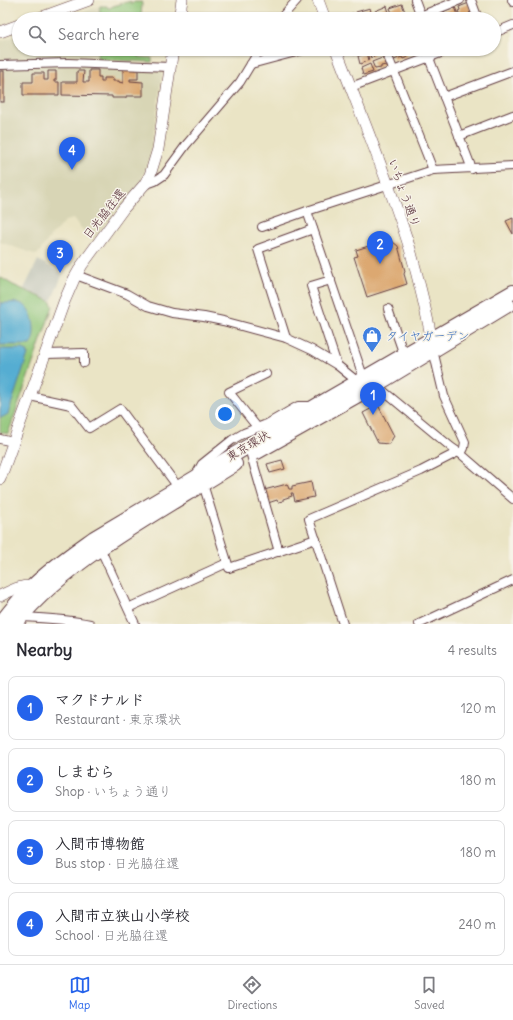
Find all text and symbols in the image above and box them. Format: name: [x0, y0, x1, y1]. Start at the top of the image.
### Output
search box: [12, 12, 501, 56]
icon: search: [26, 23, 48, 45]
text: Search here: [58, 25, 139, 44]
pin: 4: [59, 137, 85, 170]
street label: いちょう通り: [385, 156, 424, 229]
street label: 日光脇往還: [79, 185, 128, 242]
pin: 2: [367, 231, 393, 264]
pin: 3: [47, 240, 73, 273]
shop icon: タイヤガーデン: [361, 325, 383, 353]
place label: タイヤガーデン: [386, 328, 470, 343]
pin: 1: [360, 382, 386, 415]
your location: [215, 404, 235, 424]
street label: 東京環状: [223, 427, 272, 464]
text: Nearby: [16, 639, 72, 661]
text: 4 results: [448, 642, 497, 659]
text: マクドナルド: [55, 690, 144, 709]
text: 1: [27, 700, 33, 717]
text: 120 m: [461, 700, 496, 717]
text: Restaurant · 東京環状: [55, 711, 181, 728]
text: しまむら: [55, 762, 115, 781]
text: 2: [26, 772, 34, 789]
text: 180 m: [460, 772, 496, 789]
text: Shop · いちょう通り: [55, 783, 172, 800]
text: 入間市博物館: [55, 834, 145, 853]
text: 3: [26, 844, 34, 861]
text: 180 m: [460, 844, 496, 861]
text: Bus stop · 日光脇往還: [55, 855, 179, 872]
text: 入間市立狭山小学校: [55, 906, 190, 925]
text: 4: [26, 916, 34, 933]
text: 240 m: [459, 916, 496, 933]
text: School · 日光脇往還: [55, 927, 168, 944]
tab: Map: [69, 974, 91, 1012]
tab: Directions: [228, 974, 277, 1012]
tab: Saved: [414, 974, 444, 1012]

